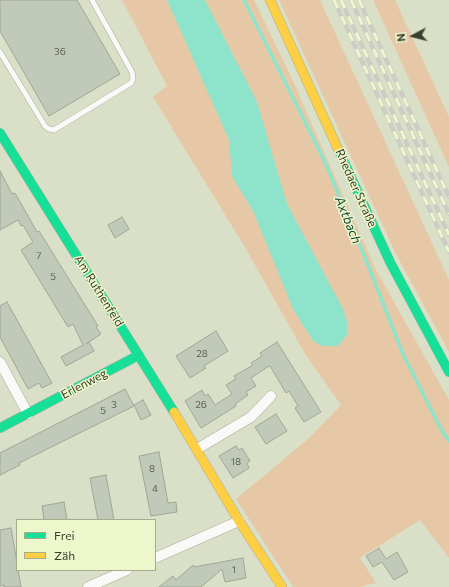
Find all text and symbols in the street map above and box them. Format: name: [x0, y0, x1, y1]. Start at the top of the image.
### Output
north arrow: [393, 16, 433, 56]
text: N: [394, 33, 408, 42]
house number: 36: [54, 46, 66, 58]
street label: Rhedaer Straße: [332, 147, 380, 229]
water label: Axtbach: [331, 194, 365, 246]
house number: 7: [36, 250, 42, 262]
street label: Am Ruthenfeld: [71, 253, 127, 329]
house number: 5: [50, 271, 56, 283]
house number: 28: [196, 348, 208, 360]
street label: Erlenweg: [58, 366, 110, 402]
house number: 3: [111, 399, 117, 411]
house number: 26: [195, 399, 207, 411]
house number: 5: [100, 405, 106, 417]
house number: 18: [231, 456, 241, 468]
house number: 8: [149, 463, 155, 475]
house number: 4: [152, 483, 158, 495]
legend: [16, 519, 156, 571]
text: Frei: [54, 528, 75, 542]
text: Zäh: [54, 548, 75, 562]
house number: 1: [232, 564, 236, 576]

